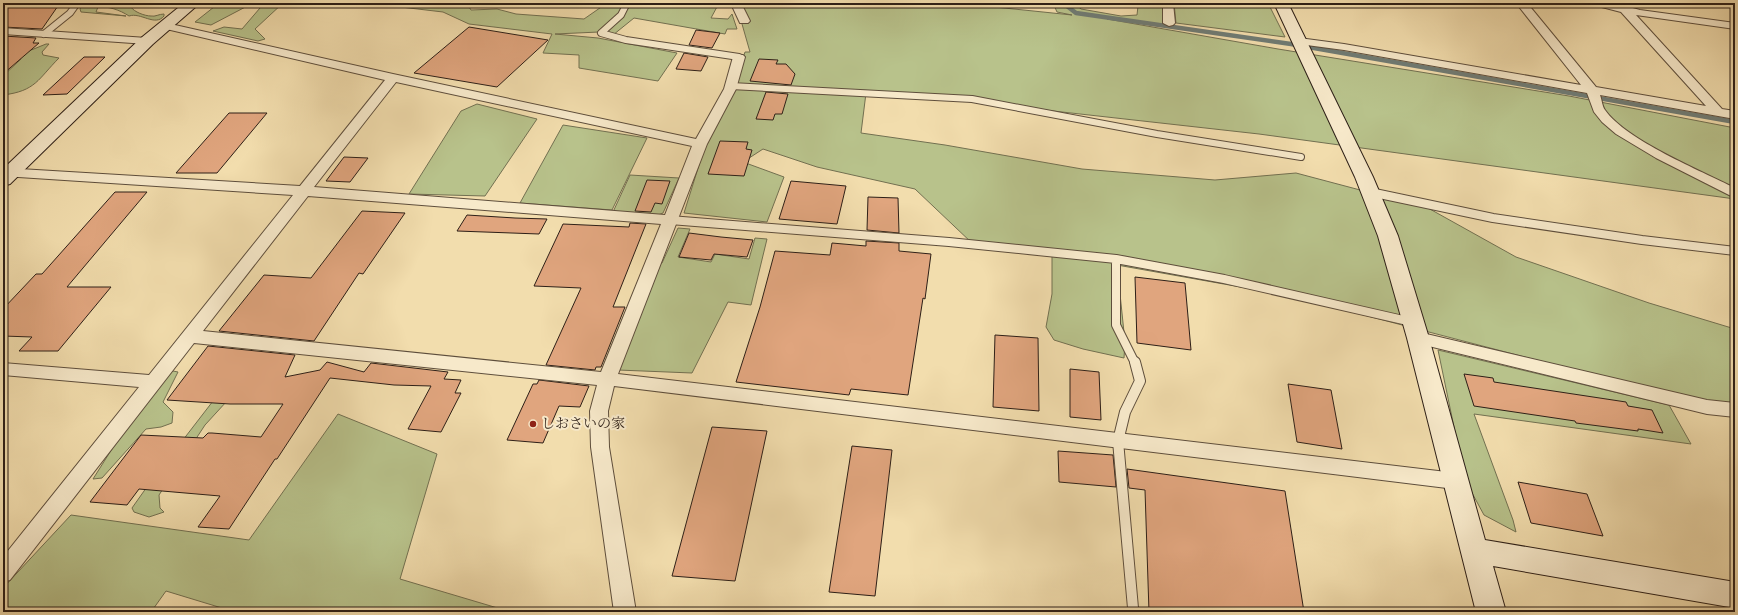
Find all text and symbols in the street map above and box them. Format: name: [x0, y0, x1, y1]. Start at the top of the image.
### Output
place label: しおさいの家: [541, 415, 625, 433]
marker: しおさいの家: [528, 419, 538, 429]

